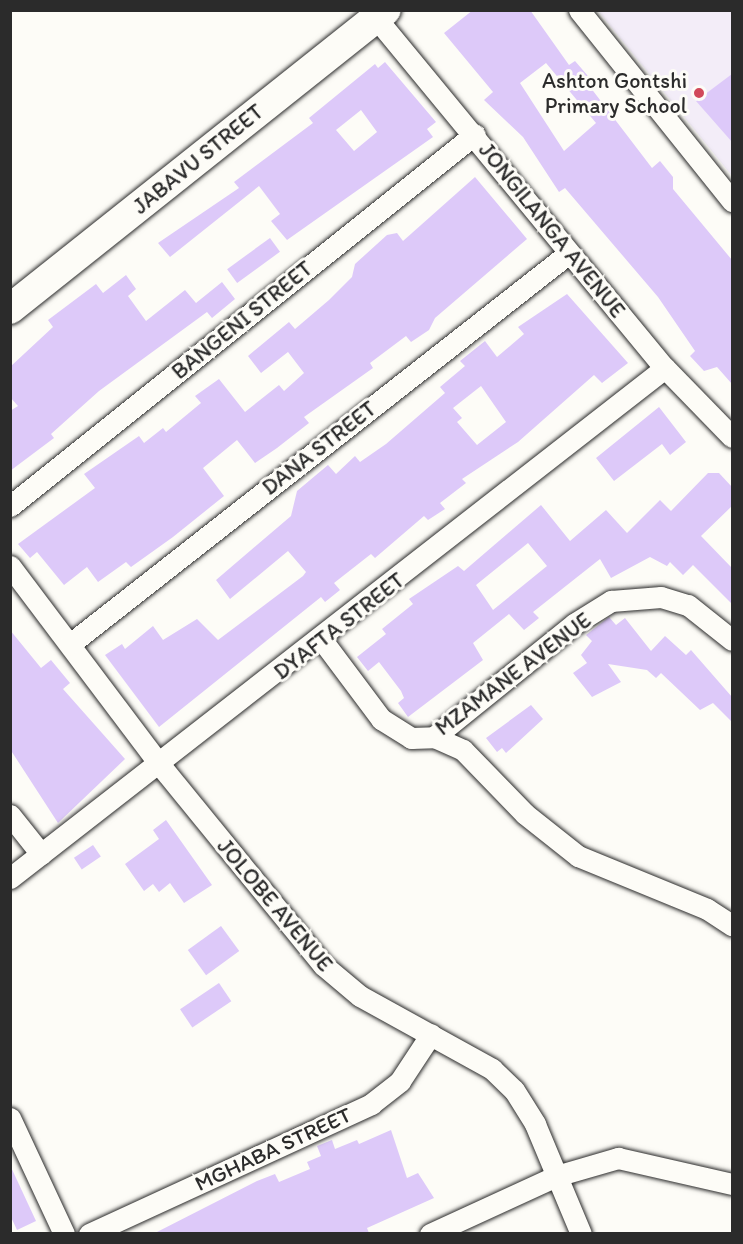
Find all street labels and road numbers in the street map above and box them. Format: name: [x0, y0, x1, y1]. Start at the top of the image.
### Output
street label: JABAVU STREET: [128, 98, 268, 220]
street label: JONGILANGA AVENUE: [473, 137, 631, 323]
street label: BANGENI STREET: [166, 255, 318, 385]
street label: DANA STREET: [257, 395, 381, 501]
street label: DYAFTA STREET: [268, 567, 410, 685]
street label: MZAMANE AVENUE: [430, 607, 596, 741]
street label: JOLOBE AVENUE: [212, 833, 338, 977]
street label: MGHABA STREET: [190, 1101, 356, 1197]

